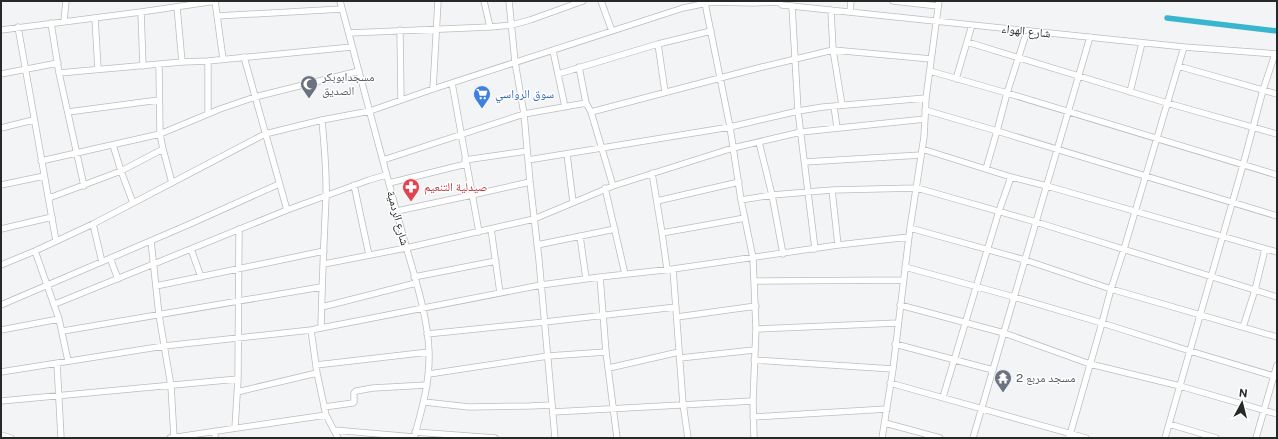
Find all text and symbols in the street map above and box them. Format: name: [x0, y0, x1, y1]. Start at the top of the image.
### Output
street label: شارع الهواء: [1001, 21, 1051, 42]
place label: مسجدابوبكر الصديق: [321, 70, 375, 98]
mosque icon: مسجدابوبكر الصديق: [299, 74, 319, 99]
supermarket icon: سوق الرواسي: [472, 84, 492, 109]
place label: سوق الرواسي: [495, 87, 554, 104]
pharmacy icon: صيدلية التنعيم: [401, 177, 421, 202]
place label: صيدلية التنعيم: [424, 180, 488, 195]
street label: شارع الردمية: [383, 189, 412, 247]
temple icon: مسجد مربع 2: [993, 368, 1013, 393]
place label: مسجد مربع 2: [1016, 371, 1075, 385]
north arrow: [1222, 383, 1262, 423]
text: N: [1238, 387, 1248, 400]

